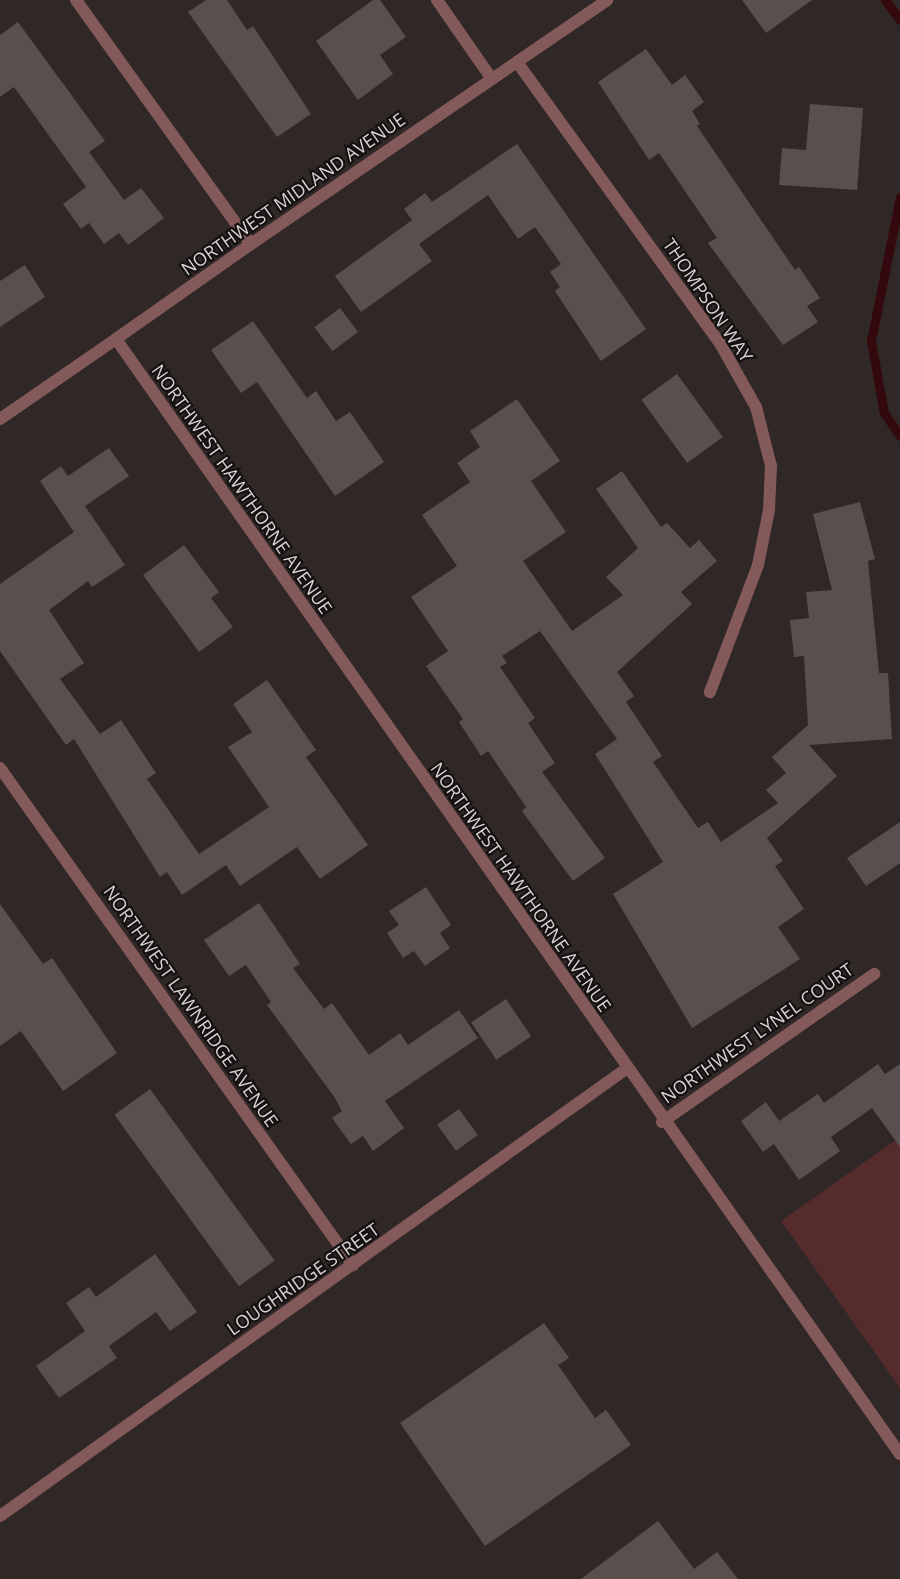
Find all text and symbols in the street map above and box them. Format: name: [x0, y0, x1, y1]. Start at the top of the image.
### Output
street label: NORTHWEST MIDLAND AVENUE: [177, 108, 409, 280]
street label: THOMPSON WAY: [659, 234, 757, 366]
street label: NORTHWEST HAWTHORNE AVENUE: [147, 360, 337, 618]
street label: NORTHWEST HAWTHORNE AVENUE: [426, 758, 616, 1016]
street label: NORTHWEST LAWNRIDGE AVENUE: [99, 881, 283, 1131]
street label: NORTHWEST LYNEL COURT: [657, 958, 857, 1108]
street label: LOUGHRIDGE STREET: [223, 1218, 383, 1340]

